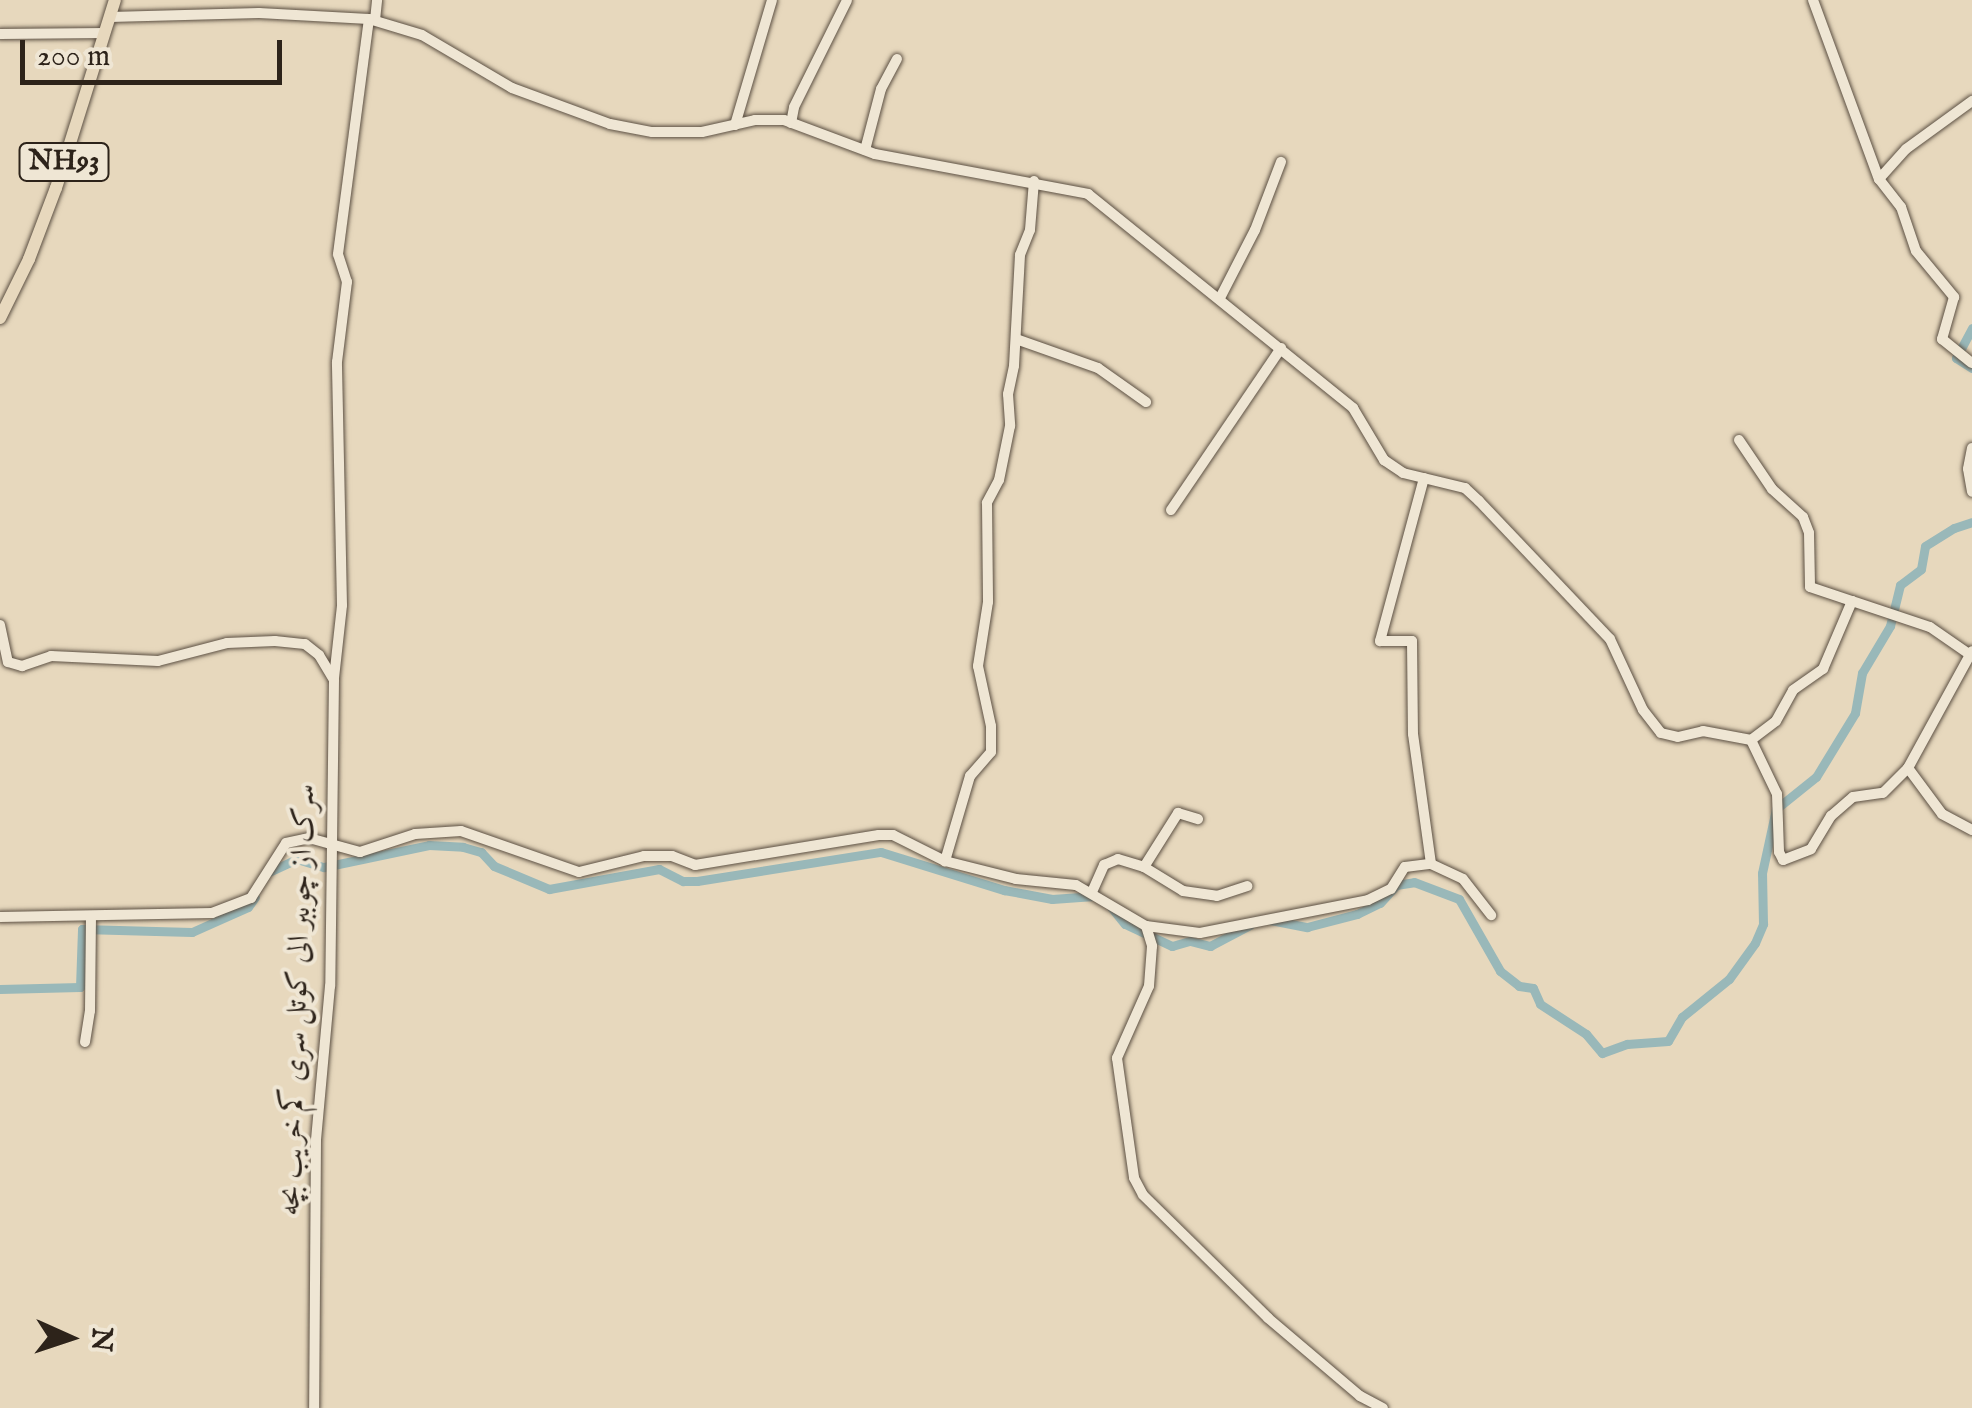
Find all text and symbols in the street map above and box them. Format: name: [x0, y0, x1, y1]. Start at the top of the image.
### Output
scale bar: [25, 20, 288, 82]
text: 200 m: [37, 38, 110, 76]
road number: NH93: [17, 139, 112, 185]
street label: سرک از چوببر الی کوتل سری کم خریب بچه: [272, 783, 324, 1217]
north arrow: [20, 1288, 120, 1388]
text: N: [82, 1327, 119, 1353]

